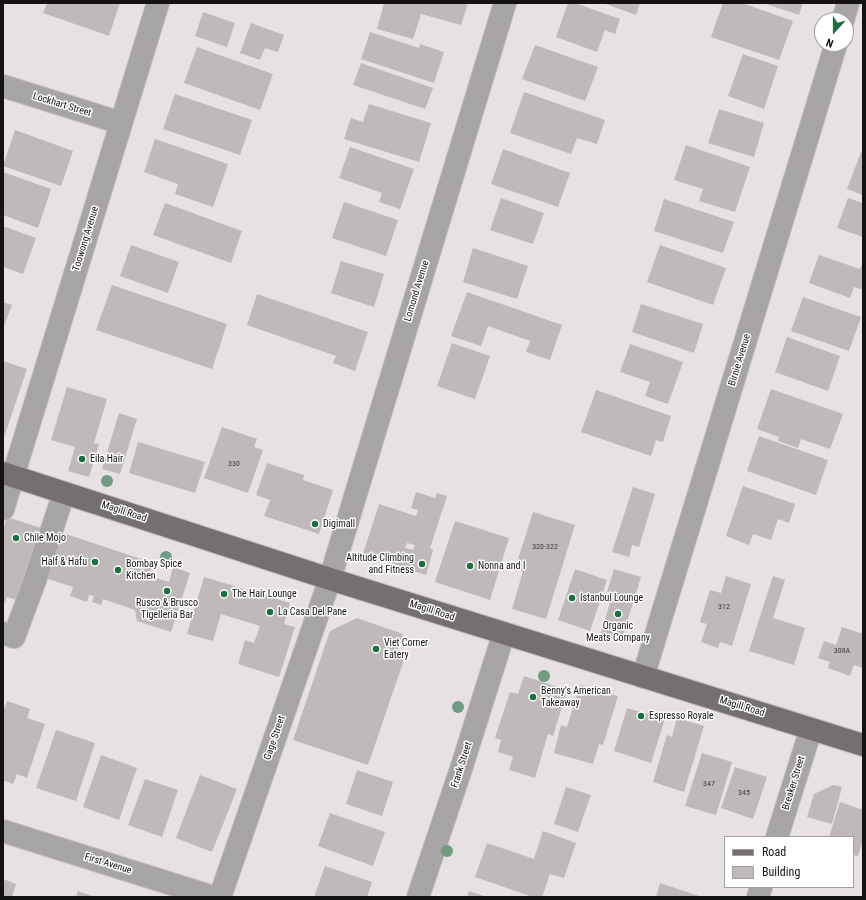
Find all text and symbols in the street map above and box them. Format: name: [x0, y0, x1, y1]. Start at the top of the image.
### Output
north arrow: [814, 12, 854, 52]
text: N: [824, 35, 835, 50]
street label: Lockhart Street: [31, 90, 93, 120]
street label: Toowong Avenue: [70, 205, 102, 273]
street label: Lomond Avenue: [402, 259, 432, 323]
street label: Birnie Avenue: [726, 333, 754, 387]
place label: Eila Hair: [90, 453, 123, 465]
marker: Eila Hair: [77, 454, 87, 464]
house number: 330: [228, 459, 240, 469]
street label: Magill Road: [100, 499, 148, 525]
place label: Digimall: [323, 518, 355, 530]
marker: Digimall: [310, 519, 320, 529]
place label: Chile Mojo: [24, 532, 66, 544]
marker: Chile Mojo: [11, 533, 21, 543]
house number: 320-322: [532, 542, 558, 552]
place label: Altitude Climbing and Fitness: [346, 552, 414, 576]
place label: Half & Hafu: [42, 556, 87, 568]
marker: Half & Hafu: [90, 557, 100, 567]
place label: Bombay Spice Kitchen: [126, 558, 182, 582]
marker: Altitude Climbing and Fitness: [417, 559, 427, 569]
place label: Nonna and I: [478, 560, 525, 572]
marker: Nonna and I: [465, 561, 475, 571]
marker: Bombay Spice Kitchen: [113, 565, 123, 575]
marker: Rusco & Brusco Tigelleria Bar: [162, 586, 172, 596]
place label: The Hair Lounge: [232, 588, 297, 600]
marker: The Hair Lounge: [219, 589, 229, 599]
place label: Istanbul Lounge: [580, 592, 643, 604]
marker: Istanbul Lounge: [567, 593, 577, 603]
place label: Rusco & Brusco Tigelleria Bar: [136, 597, 198, 620]
street label: Magill Road: [408, 598, 456, 624]
house number: 312: [718, 602, 730, 612]
place label: La Casa Del Pane: [278, 606, 347, 618]
marker: La Casa Del Pane: [265, 607, 275, 617]
marker: Organic Meats Company: [613, 609, 623, 619]
place label: Organic Meats Company: [586, 620, 650, 644]
place label: Viet Corner Eatery: [384, 637, 428, 660]
marker: Viet Corner Eatery: [371, 644, 381, 654]
house number: 308A: [834, 646, 850, 656]
place label: Benny's American Takeaway: [541, 685, 611, 708]
marker: Benny's American Takeaway: [528, 692, 538, 702]
street label: Magill Road: [718, 694, 766, 720]
place label: Espresso Royale: [649, 710, 714, 722]
marker: Espresso Royale: [636, 711, 646, 721]
street label: Gage Street: [262, 714, 288, 762]
street label: Frank Street: [449, 741, 475, 789]
street label: Breaker Street: [780, 755, 808, 811]
house number: 347: [703, 779, 715, 789]
house number: 345: [738, 788, 750, 798]
legend: [724, 836, 854, 888]
text: Road: [762, 845, 786, 859]
street label: First Avenue: [83, 851, 133, 877]
text: Building: [762, 865, 800, 879]

